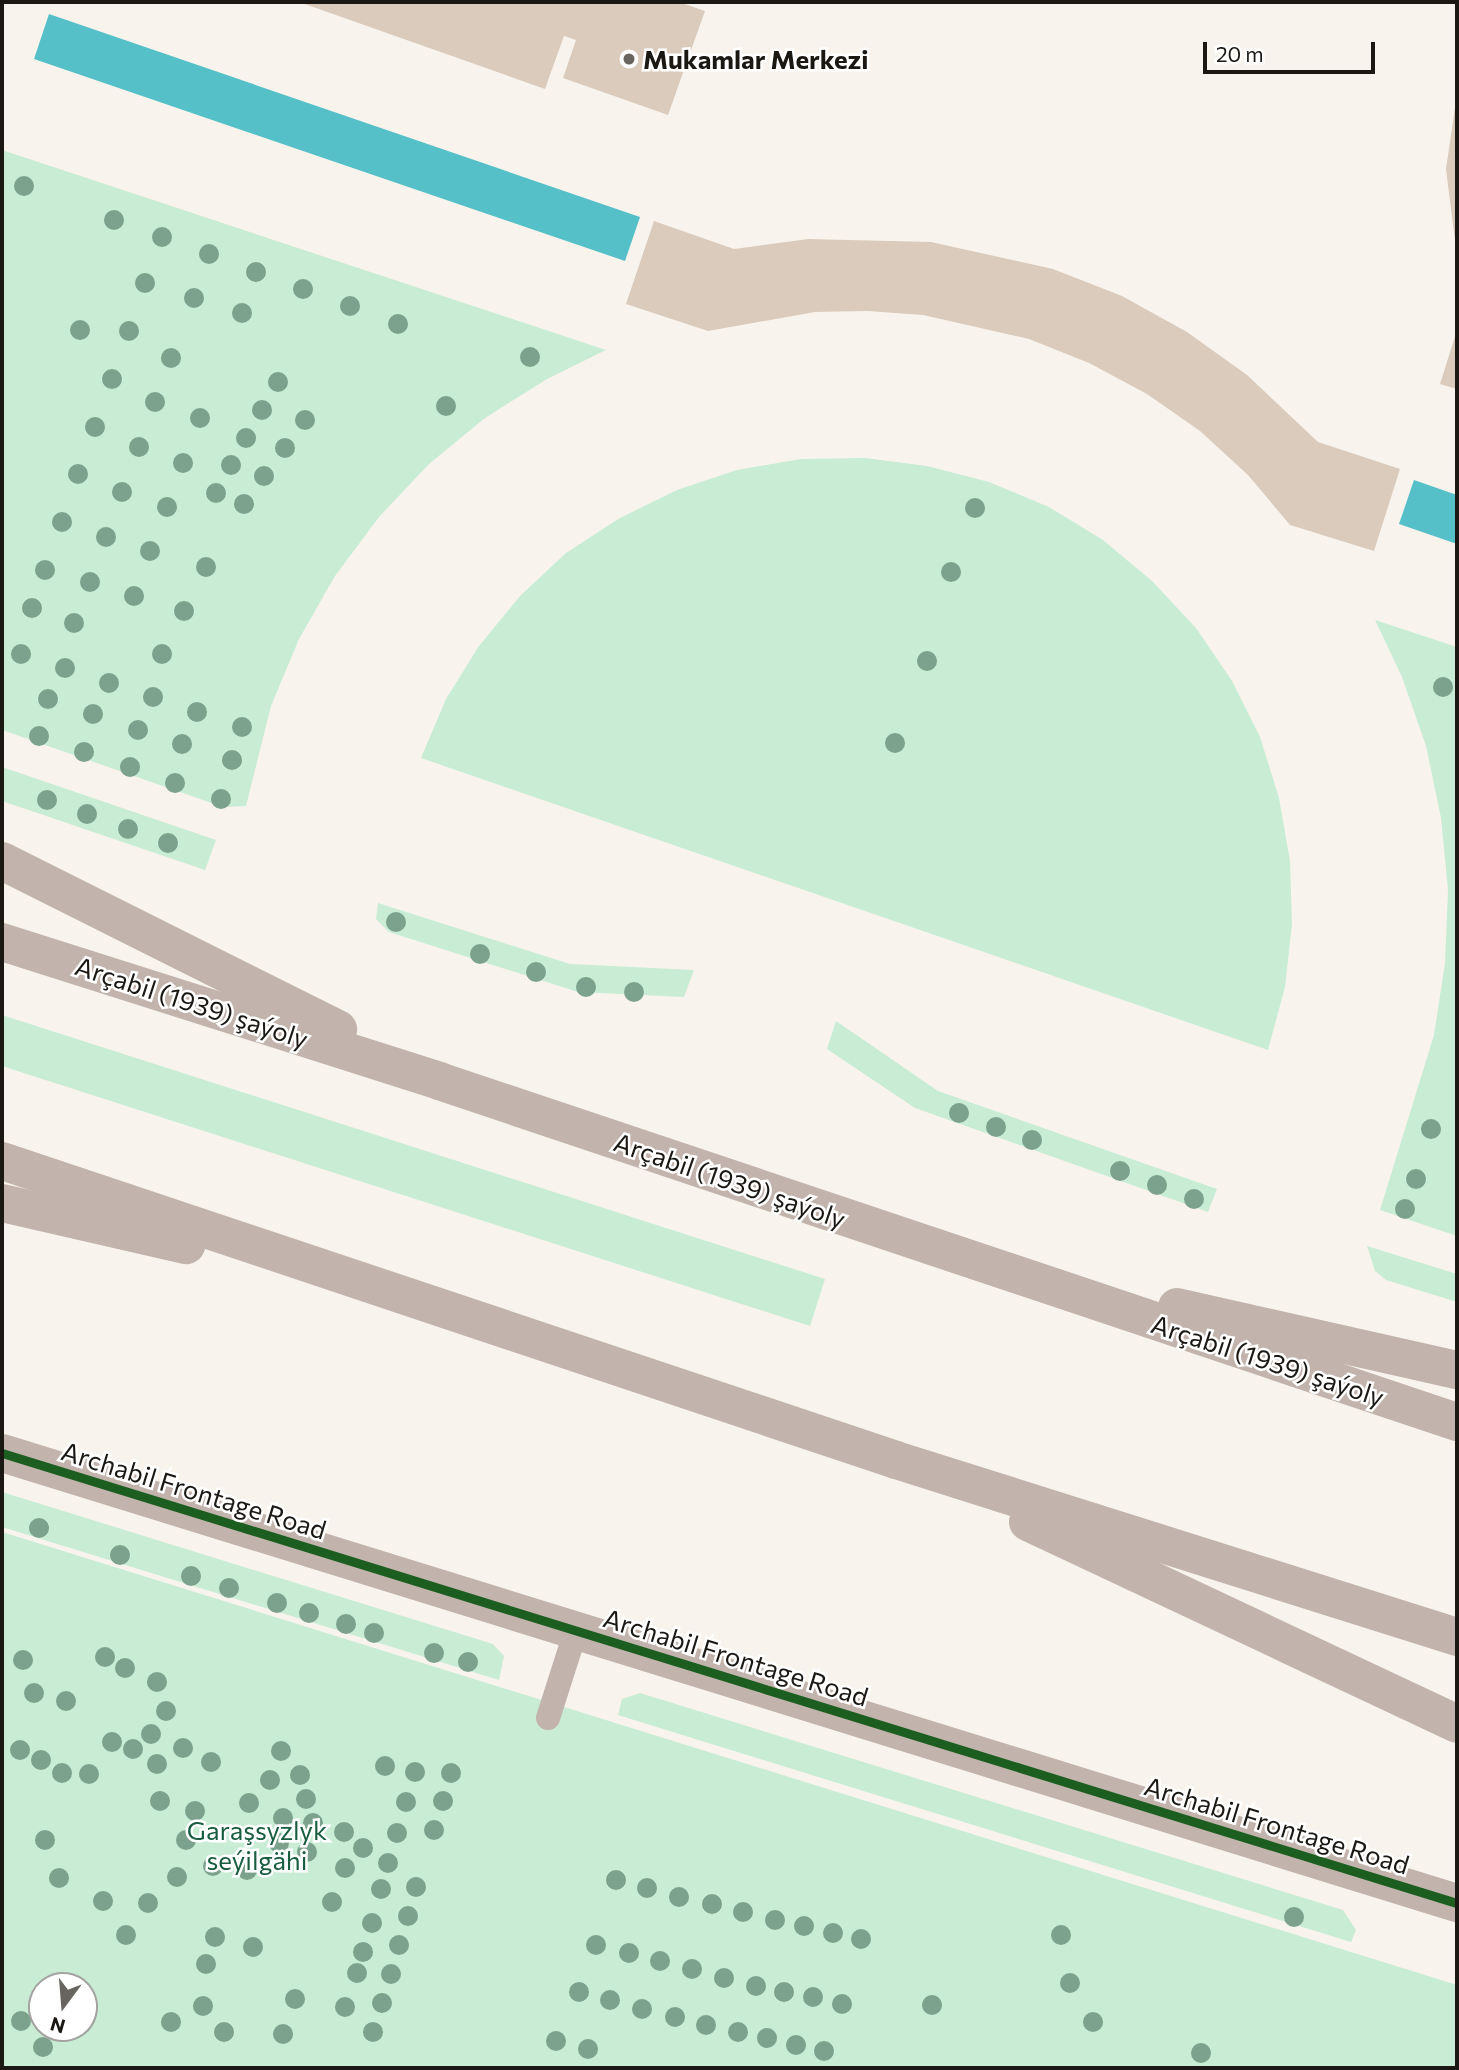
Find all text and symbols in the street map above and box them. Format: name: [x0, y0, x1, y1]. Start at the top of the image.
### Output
scale bar: [1207, 28, 1378, 72]
text: 20 m: [1216, 41, 1264, 66]
place label: Mukamlar Merkezi: [643, 43, 868, 75]
marker: Mukamlar Merkezi: [621, 51, 637, 67]
street label: Arçabil (1939) şaýoly: [72, 950, 312, 1054]
street label: Arçabil (1939) şaýoly: [610, 1126, 850, 1234]
street label: Arçabil (1939) şaýoly: [1148, 1308, 1388, 1412]
street label: Archabil Frontage Road: [58, 1435, 330, 1545]
street label: Archabil Frontage Road: [600, 1602, 872, 1712]
street label: Archabil Frontage Road: [1141, 1770, 1413, 1880]
park label: Garaşsyzlyk seýilgähi: [187, 1814, 327, 1876]
north arrow: [28, 1972, 98, 2042]
text: N: [48, 2013, 68, 2039]

